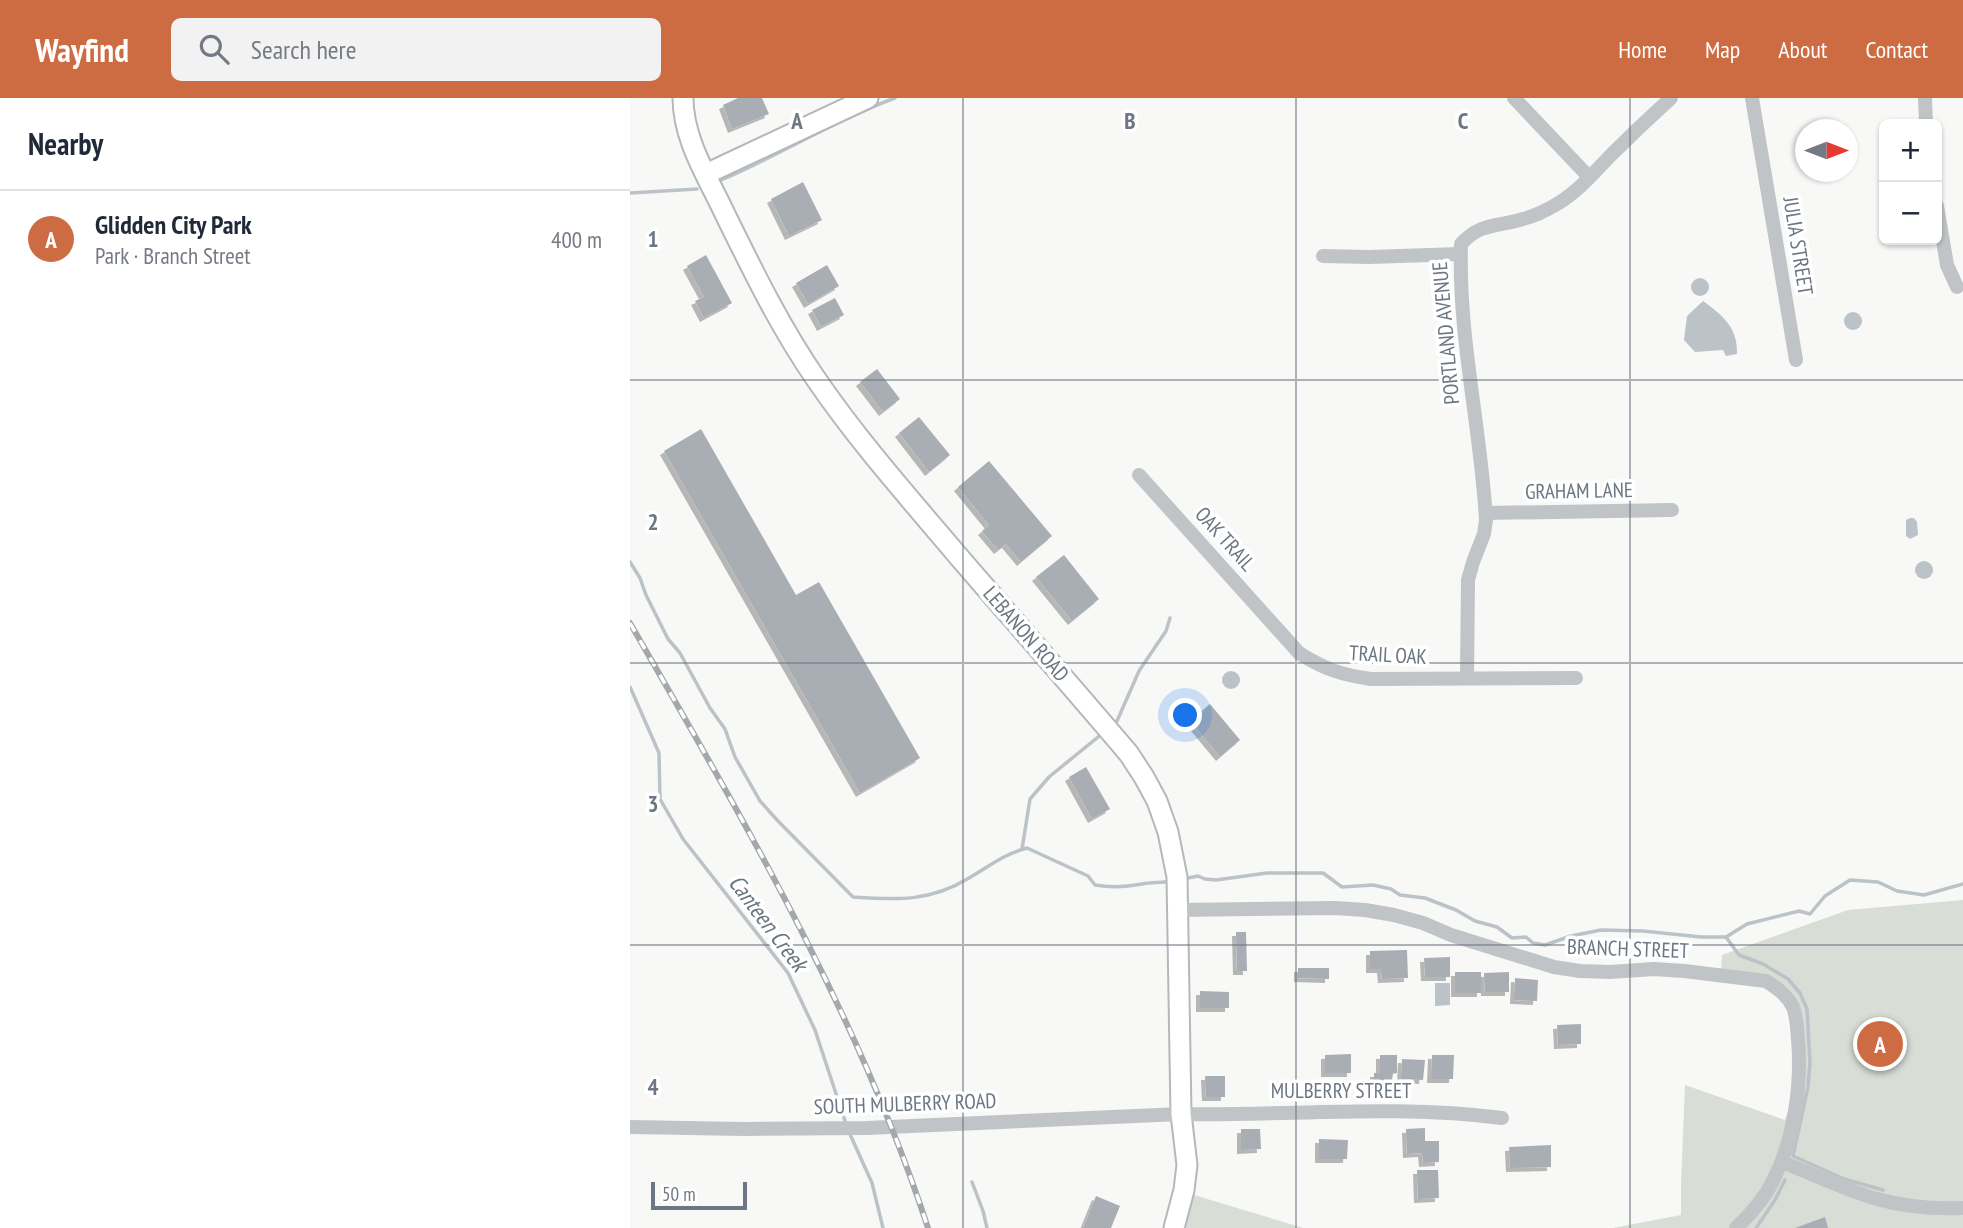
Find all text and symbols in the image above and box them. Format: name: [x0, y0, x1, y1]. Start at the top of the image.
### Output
search box: [171, 18, 661, 81]
text: Wayfind: [35, 28, 129, 71]
icon: search: [195, 30, 233, 68]
text: Search here: [251, 33, 356, 66]
text: Home: [1618, 34, 1667, 65]
text: Map: [1705, 34, 1740, 65]
text: About: [1778, 34, 1827, 65]
text: Contact: [1865, 34, 1928, 65]
text: A: [790, 106, 803, 135]
text: B: [1124, 106, 1136, 135]
text: C: [1458, 106, 1469, 135]
north arrow: [1795, 119, 1858, 182]
map controls: [1879, 119, 1942, 245]
button: +: [1879, 119, 1942, 182]
text: Nearby: [28, 124, 103, 163]
button: −: [1879, 182, 1942, 245]
street label: JULIA STREET: [1777, 194, 1820, 298]
text: Glidden City Park: [95, 208, 252, 241]
text: 1: [648, 224, 659, 253]
text: A: [45, 225, 57, 254]
text: 400 m: [551, 225, 602, 254]
text: Park · Branch Street: [95, 241, 251, 270]
street label: PORTLAND AVENUE: [1426, 260, 1465, 406]
street label: GRAHAM LANE: [1525, 476, 1633, 505]
street label: OAK TRAIL: [1189, 501, 1261, 577]
text: 2: [648, 507, 659, 536]
street label: LEBANON ROAD: [978, 580, 1075, 687]
street label: TRAIL OAK: [1349, 639, 1427, 670]
your location: [1168, 698, 1202, 732]
text: 3: [648, 789, 659, 818]
water label: Canteen Creek: [723, 869, 816, 979]
street label: BRANCH STREET: [1567, 933, 1690, 964]
pin: A: [1857, 1018, 1903, 1070]
text: 4: [648, 1072, 659, 1101]
street label: MULBERRY STREET: [1271, 1077, 1412, 1104]
street label: SOUTH MULBERRY ROAD: [813, 1087, 997, 1120]
scale bar: [651, 1179, 747, 1211]
text: 50 m: [662, 1182, 696, 1206]

